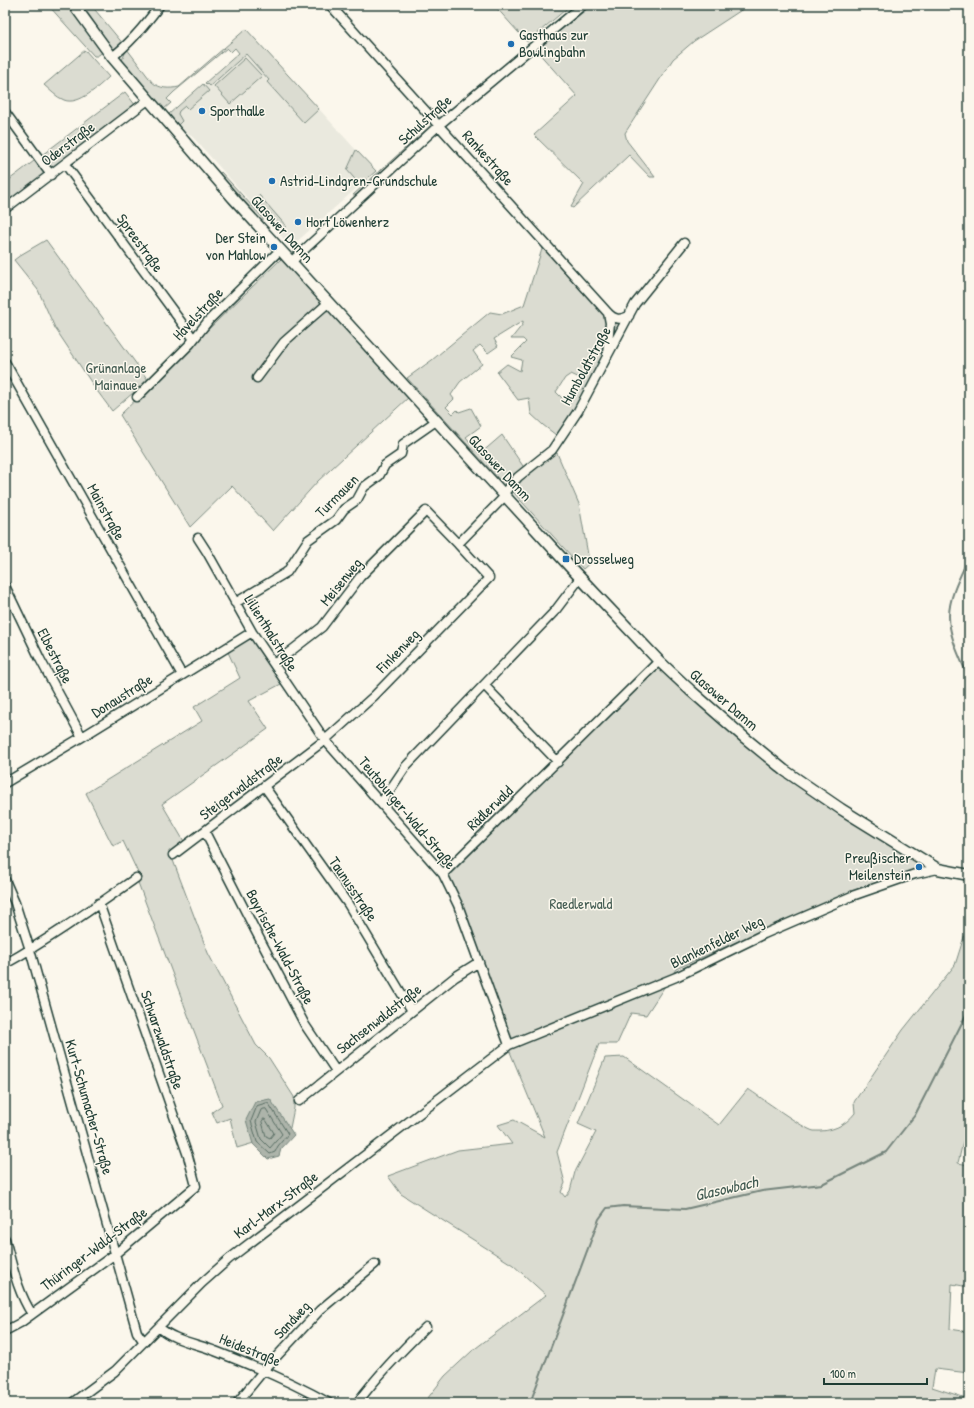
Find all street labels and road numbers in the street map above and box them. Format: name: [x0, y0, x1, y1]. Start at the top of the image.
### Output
street label: Schulstraße: [393, 90, 456, 149]
street label: Oderstraße: [36, 116, 99, 171]
street label: Rankestraße: [458, 125, 519, 190]
street label: Glasower Damm: [246, 190, 318, 267]
street label: Spreestraße: [112, 209, 169, 276]
street label: Havelstraße: [168, 283, 228, 345]
street label: Humboldtstraße: [555, 323, 616, 409]
street label: Glasower Damm: [464, 430, 537, 506]
street label: Turmauen: [310, 469, 363, 522]
street label: Mainstraße: [82, 480, 131, 544]
street label: Meisenweg: [315, 553, 367, 610]
street label: Lilienthalstraße: [240, 590, 303, 675]
street label: Finkenweg: [371, 624, 424, 678]
street label: Elbestraße: [33, 625, 78, 687]
street label: Glasower Damm: [686, 664, 763, 735]
street label: Donaustraße: [87, 669, 156, 723]
street label: Steigerwaldstraße: [195, 748, 287, 825]
street label: Teutoburger-Wald-Straße: [354, 752, 461, 874]
street label: Rädlerwald: [462, 780, 518, 835]
street label: Taunusstraße: [324, 852, 383, 925]
street label: Bayrische-Wald-Straße: [241, 886, 320, 1008]
street label: Blankenfelder Weg: [667, 910, 767, 973]
street label: Sachsenwaldstraße: [332, 979, 426, 1058]
street label: Schwarzwaldstraße: [136, 988, 189, 1092]
street label: Kurt-Schumacher-Straße: [60, 1037, 119, 1177]
street label: Karl-Marx-Straße: [229, 1166, 322, 1243]
street label: Thüringer-Wald-Straße: [36, 1202, 151, 1296]
street label: Sandweg: [269, 1296, 315, 1343]
street label: Heidestraße: [216, 1328, 284, 1371]

